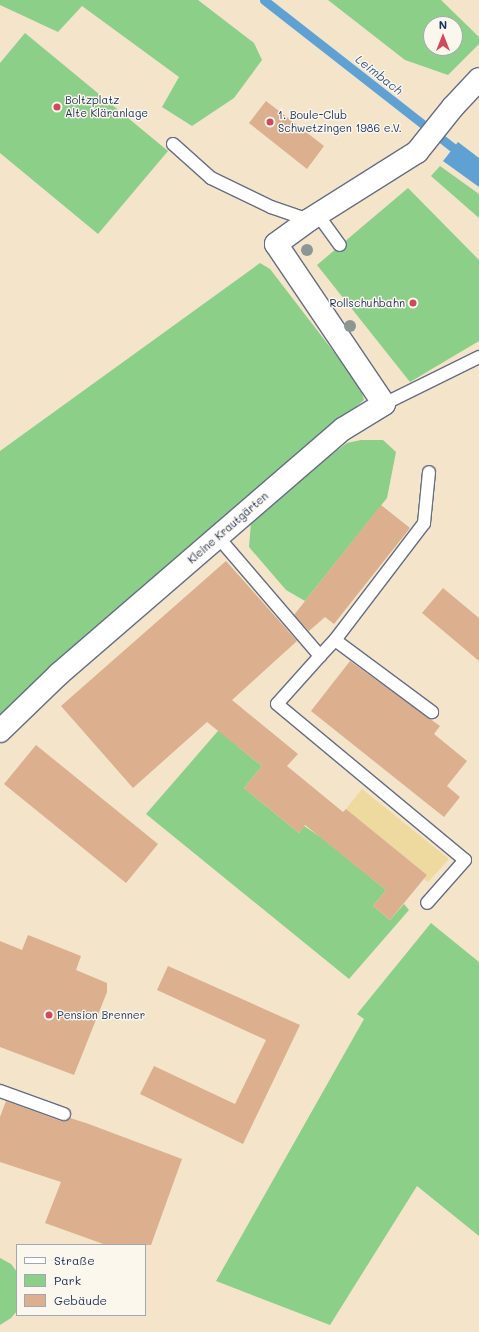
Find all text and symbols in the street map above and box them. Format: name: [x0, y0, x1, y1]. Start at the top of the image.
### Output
north arrow: [423, 16, 463, 56]
text: N: [439, 17, 447, 32]
water label: Leimbach: [353, 52, 405, 98]
place label: Boltzplatz Alte Kläranlage: [65, 94, 148, 120]
marker: Boltzplatz Alte Kläranlage: [52, 102, 62, 112]
place label: 1. Boule-Club Schwetzingen 1986 e.V.: [278, 109, 402, 135]
marker: 1. Boule-Club Schwetzingen 1986 e.V.: [265, 117, 275, 127]
place label: Rollschuhbahn: [330, 296, 405, 310]
marker: Rollschuhbahn: [408, 298, 418, 308]
street label: Kleine Krautgärten: [185, 489, 271, 567]
place label: Pension Brenner: [57, 1008, 145, 1022]
marker: Pension Brenner: [44, 1010, 54, 1020]
legend: [16, 1244, 146, 1316]
text: Straße: [54, 1252, 95, 1268]
text: Park: [54, 1272, 81, 1288]
text: Gebäude: [54, 1292, 107, 1308]

